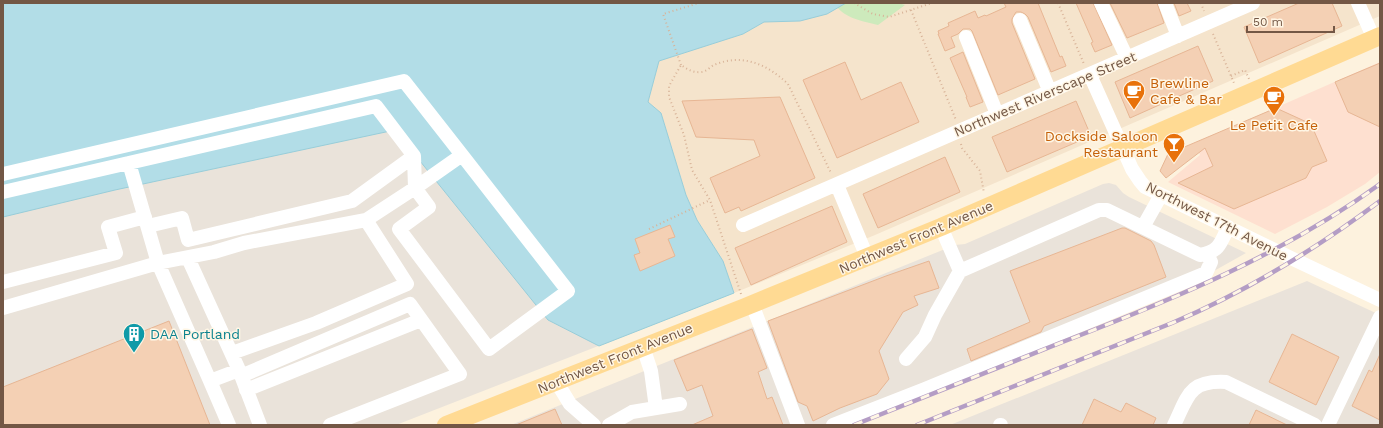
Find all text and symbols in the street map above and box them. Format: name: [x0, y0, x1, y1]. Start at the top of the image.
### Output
scale bar: [1247, 8, 1334, 34]
text: 50 m: [1253, 15, 1283, 29]
street label: Northwest Riverscape Street: [951, 48, 1139, 140]
place label: Brewline Cafe & Bar: [1150, 75, 1222, 107]
cafe icon: Brewline Cafe & Bar: [1121, 78, 1147, 111]
cafe icon: Le Petit Cafe: [1261, 84, 1287, 117]
place label: Le Petit Cafe: [1230, 117, 1318, 133]
place label: Dockside Saloon Restaurant: [1045, 128, 1158, 160]
bar icon: Dockside Saloon Restaurant: [1161, 131, 1187, 164]
street label: Northwest 17th Avenue: [1143, 178, 1291, 264]
street label: Northwest Front Avenue: [837, 197, 995, 277]
street label: Northwest Front Avenue: [535, 320, 695, 396]
building icon: DAA Portland: [121, 321, 147, 354]
place label: DAA Portland: [150, 326, 240, 342]

